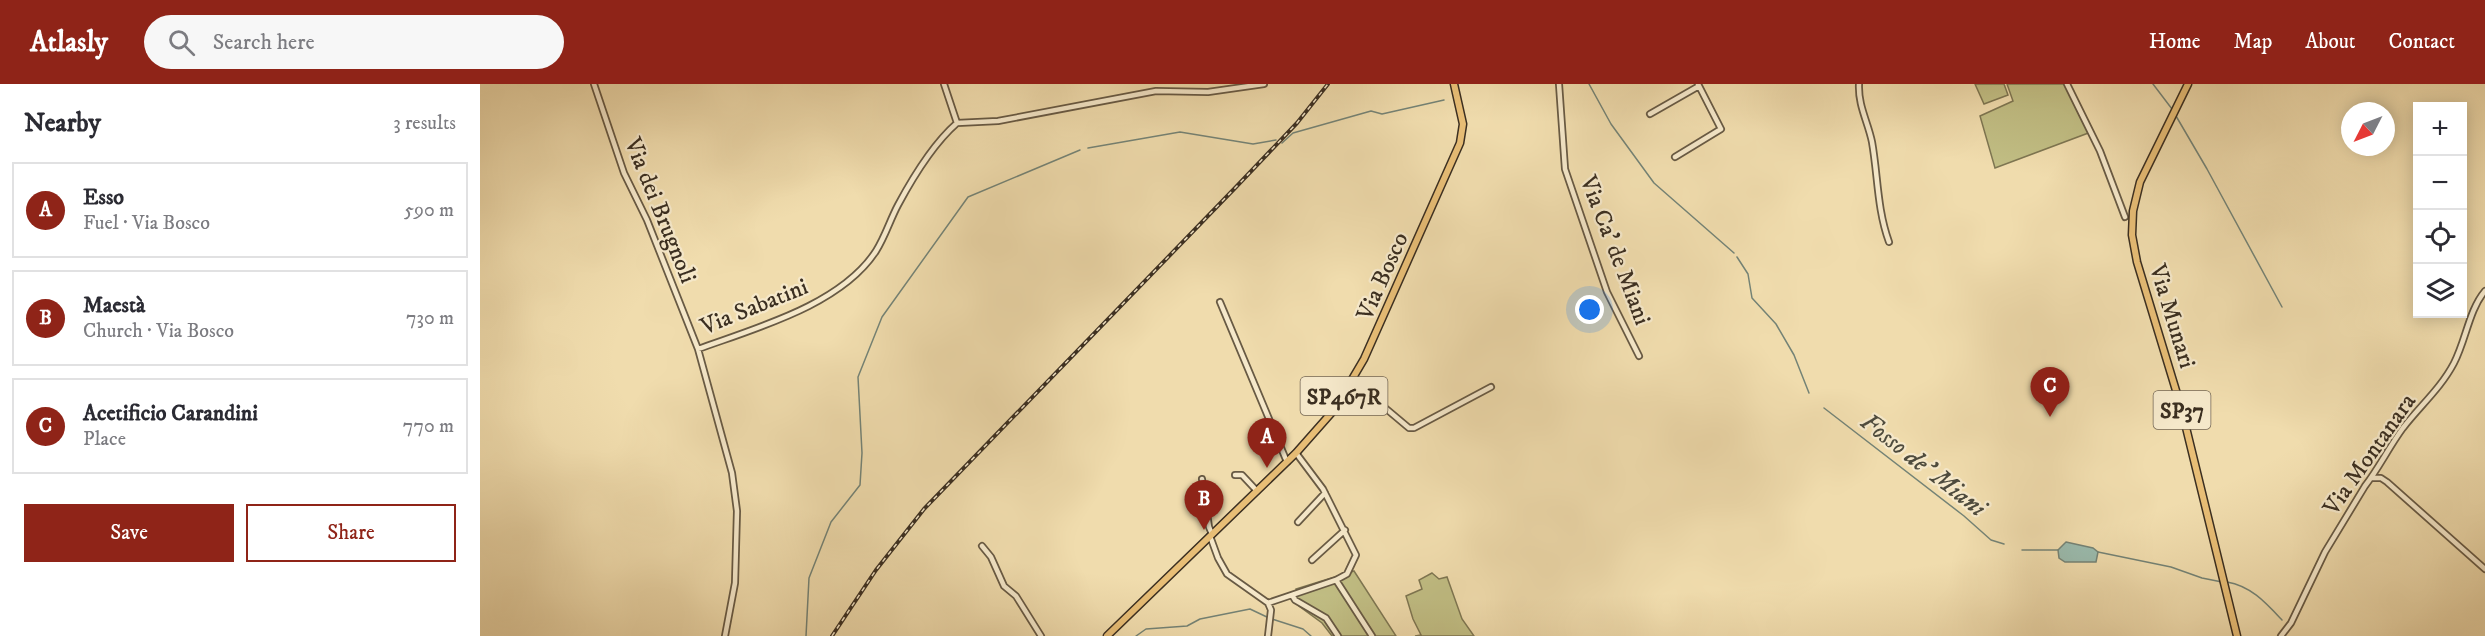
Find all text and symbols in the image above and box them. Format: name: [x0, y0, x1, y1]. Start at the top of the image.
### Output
search box: [144, 15, 564, 69]
text: Atlasly: [30, 25, 108, 60]
icon: search: [165, 26, 198, 59]
text: Search here: [213, 29, 315, 56]
text: Home: [2149, 29, 2201, 55]
text: Map: [2234, 29, 2272, 55]
text: About: [2305, 29, 2356, 55]
text: Contact: [2389, 29, 2455, 55]
north arrow: [2341, 102, 2395, 156]
map controls: [2413, 102, 2467, 318]
button: +: [2413, 102, 2467, 156]
text: Nearby: [24, 107, 101, 140]
text: 3 results: [393, 111, 456, 136]
street label: Via dei Brugnoli: [617, 132, 703, 288]
button: −: [2413, 156, 2467, 210]
street label: Via Ca' de Miani: [1572, 170, 1657, 329]
text: Esso: [83, 184, 124, 211]
text: A: [39, 198, 52, 223]
text: 590 m: [404, 198, 454, 223]
button: locate: [2413, 210, 2467, 264]
text: Fuel · Via Bosco: [83, 211, 210, 236]
street label: Via Bosco: [1350, 228, 1416, 326]
street label: Via Munari: [2142, 260, 2202, 372]
button: layers: [2413, 264, 2467, 318]
street label: Via Sabatini: [695, 272, 813, 342]
text: Maestà: [83, 292, 145, 319]
your location: [1575, 295, 1604, 324]
text: B: [39, 306, 52, 331]
text: 730 m: [406, 306, 454, 331]
text: Church · Via Bosco: [83, 319, 234, 344]
pin: C: [2030, 368, 2070, 417]
road number: SP467R: [1300, 377, 1388, 415]
street label: Via Montanara: [2316, 387, 2423, 522]
road number: SP37: [2154, 391, 2210, 429]
text: Acetificio Carandini: [83, 400, 258, 427]
water label: Fosso de' Miani: [1853, 406, 1994, 526]
text: C: [39, 414, 52, 439]
text: 770 m: [403, 414, 454, 439]
pin: A: [1248, 418, 1286, 468]
text: Place: [83, 427, 126, 452]
pin: B: [1184, 480, 1224, 530]
button: Save: [24, 504, 234, 562]
button: Share: [246, 504, 456, 562]

